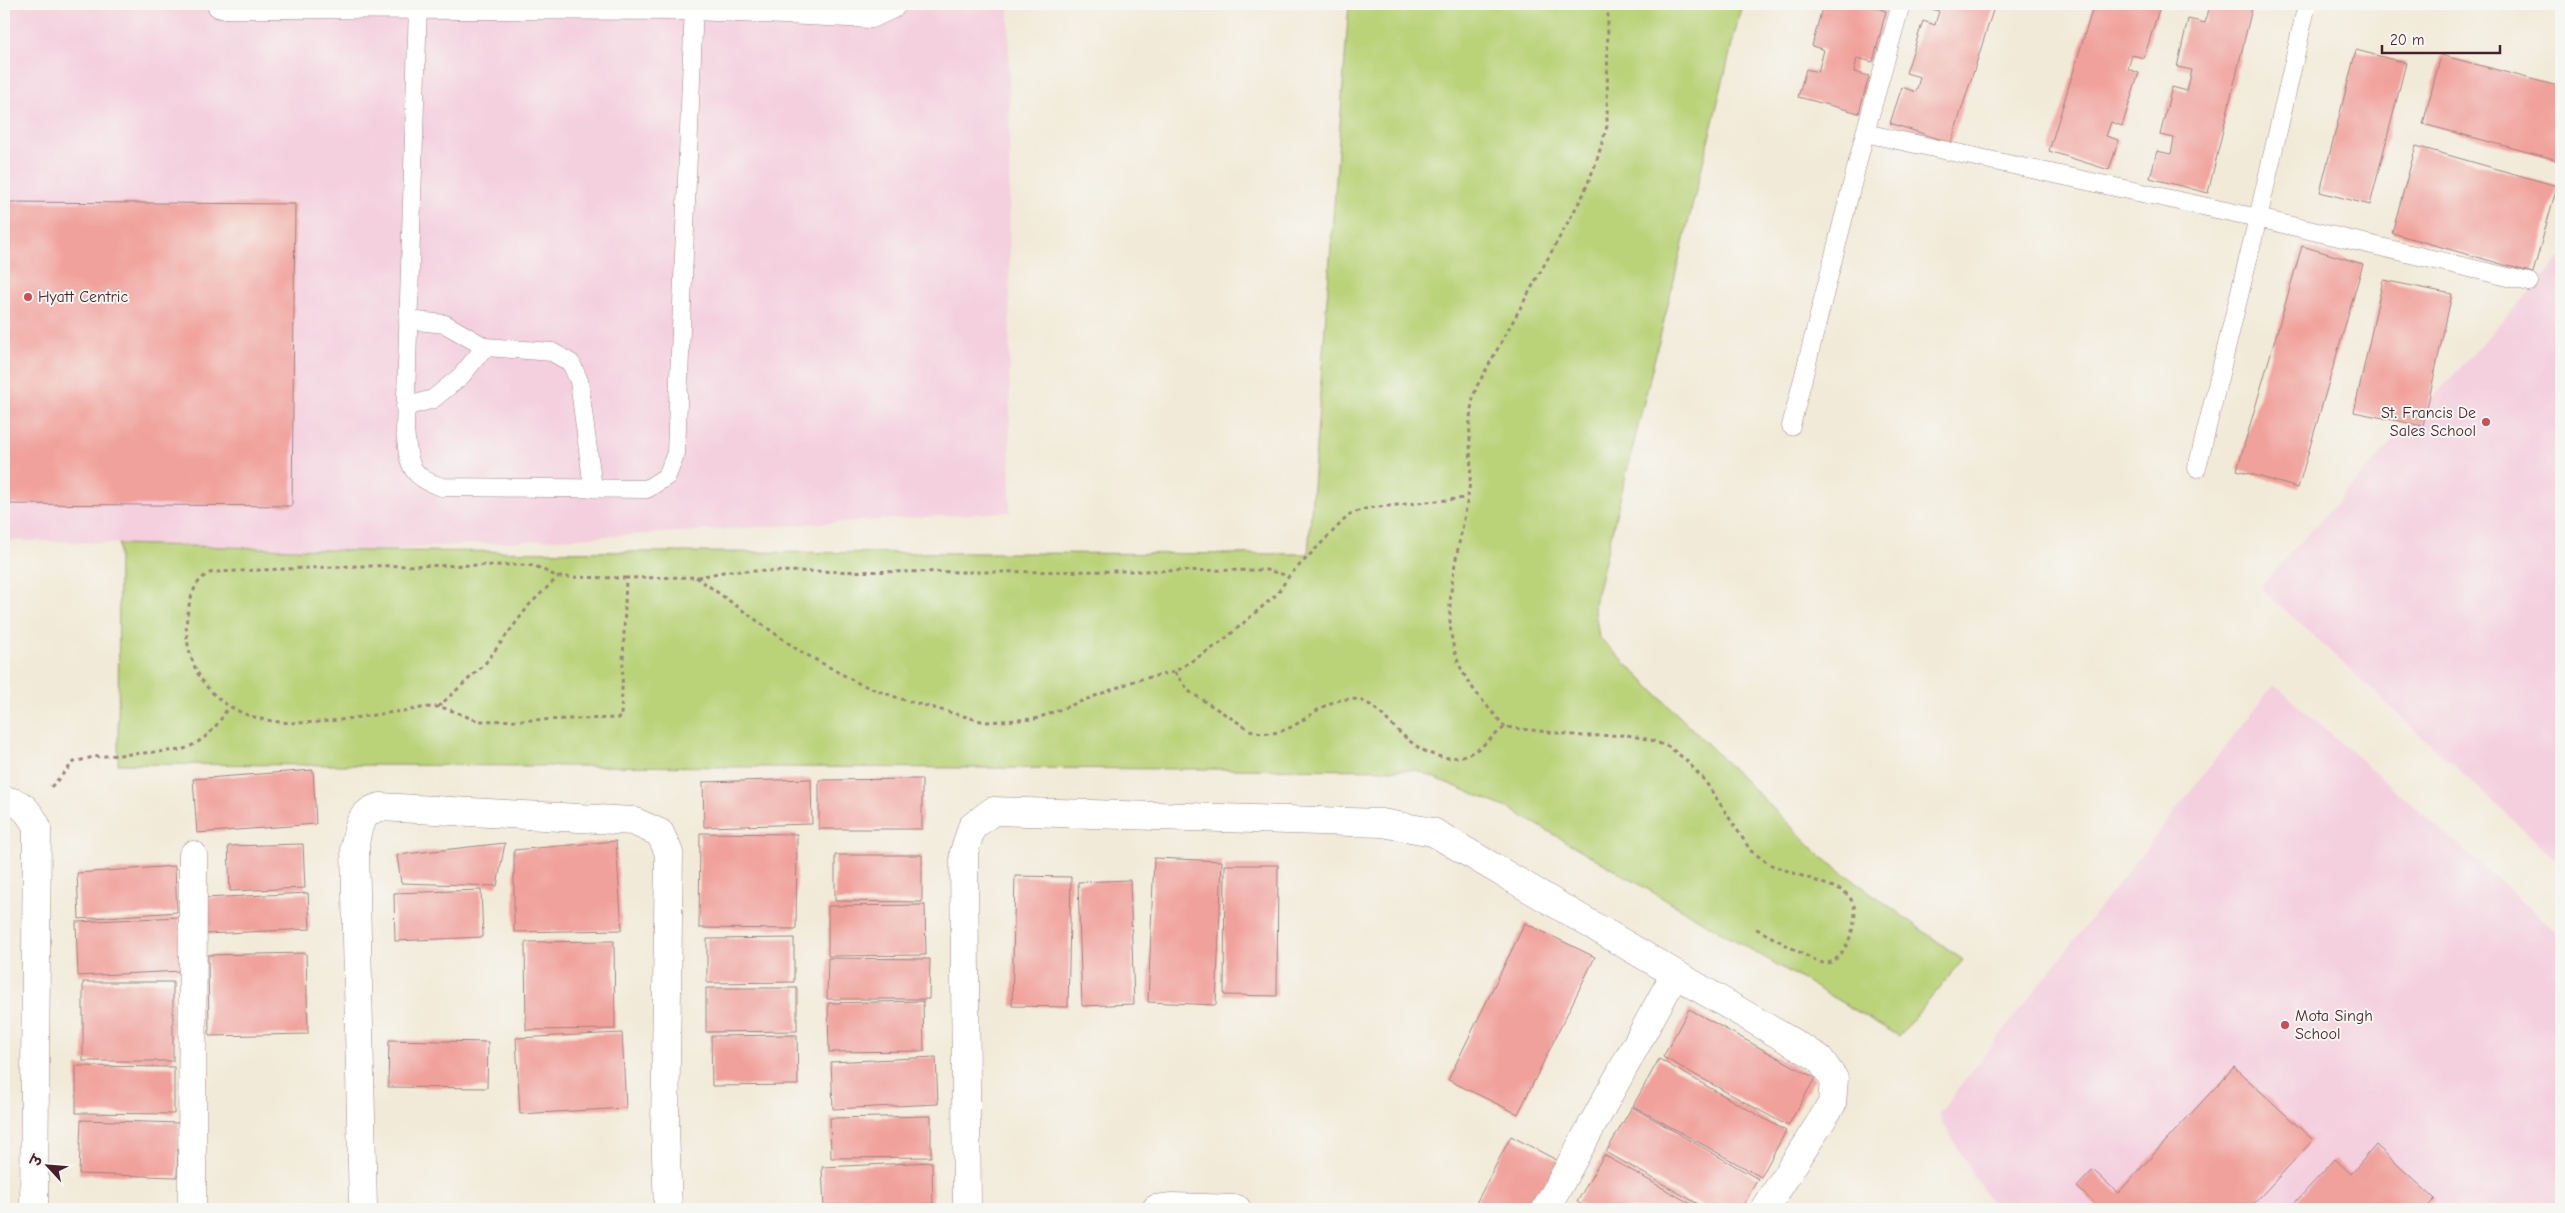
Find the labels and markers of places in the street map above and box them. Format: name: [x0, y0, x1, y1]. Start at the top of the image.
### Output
place label: Hyatt Centric: [38, 288, 128, 306]
marker: Hyatt Centric: [22, 291, 34, 303]
place label: St. Francis De Sales School: [2381, 404, 2476, 440]
marker: St. Francis De Sales School: [2480, 416, 2492, 428]
place label: Mota Singh School: [2295, 1007, 2373, 1043]
marker: Mota Singh School: [2279, 1019, 2291, 1031]

